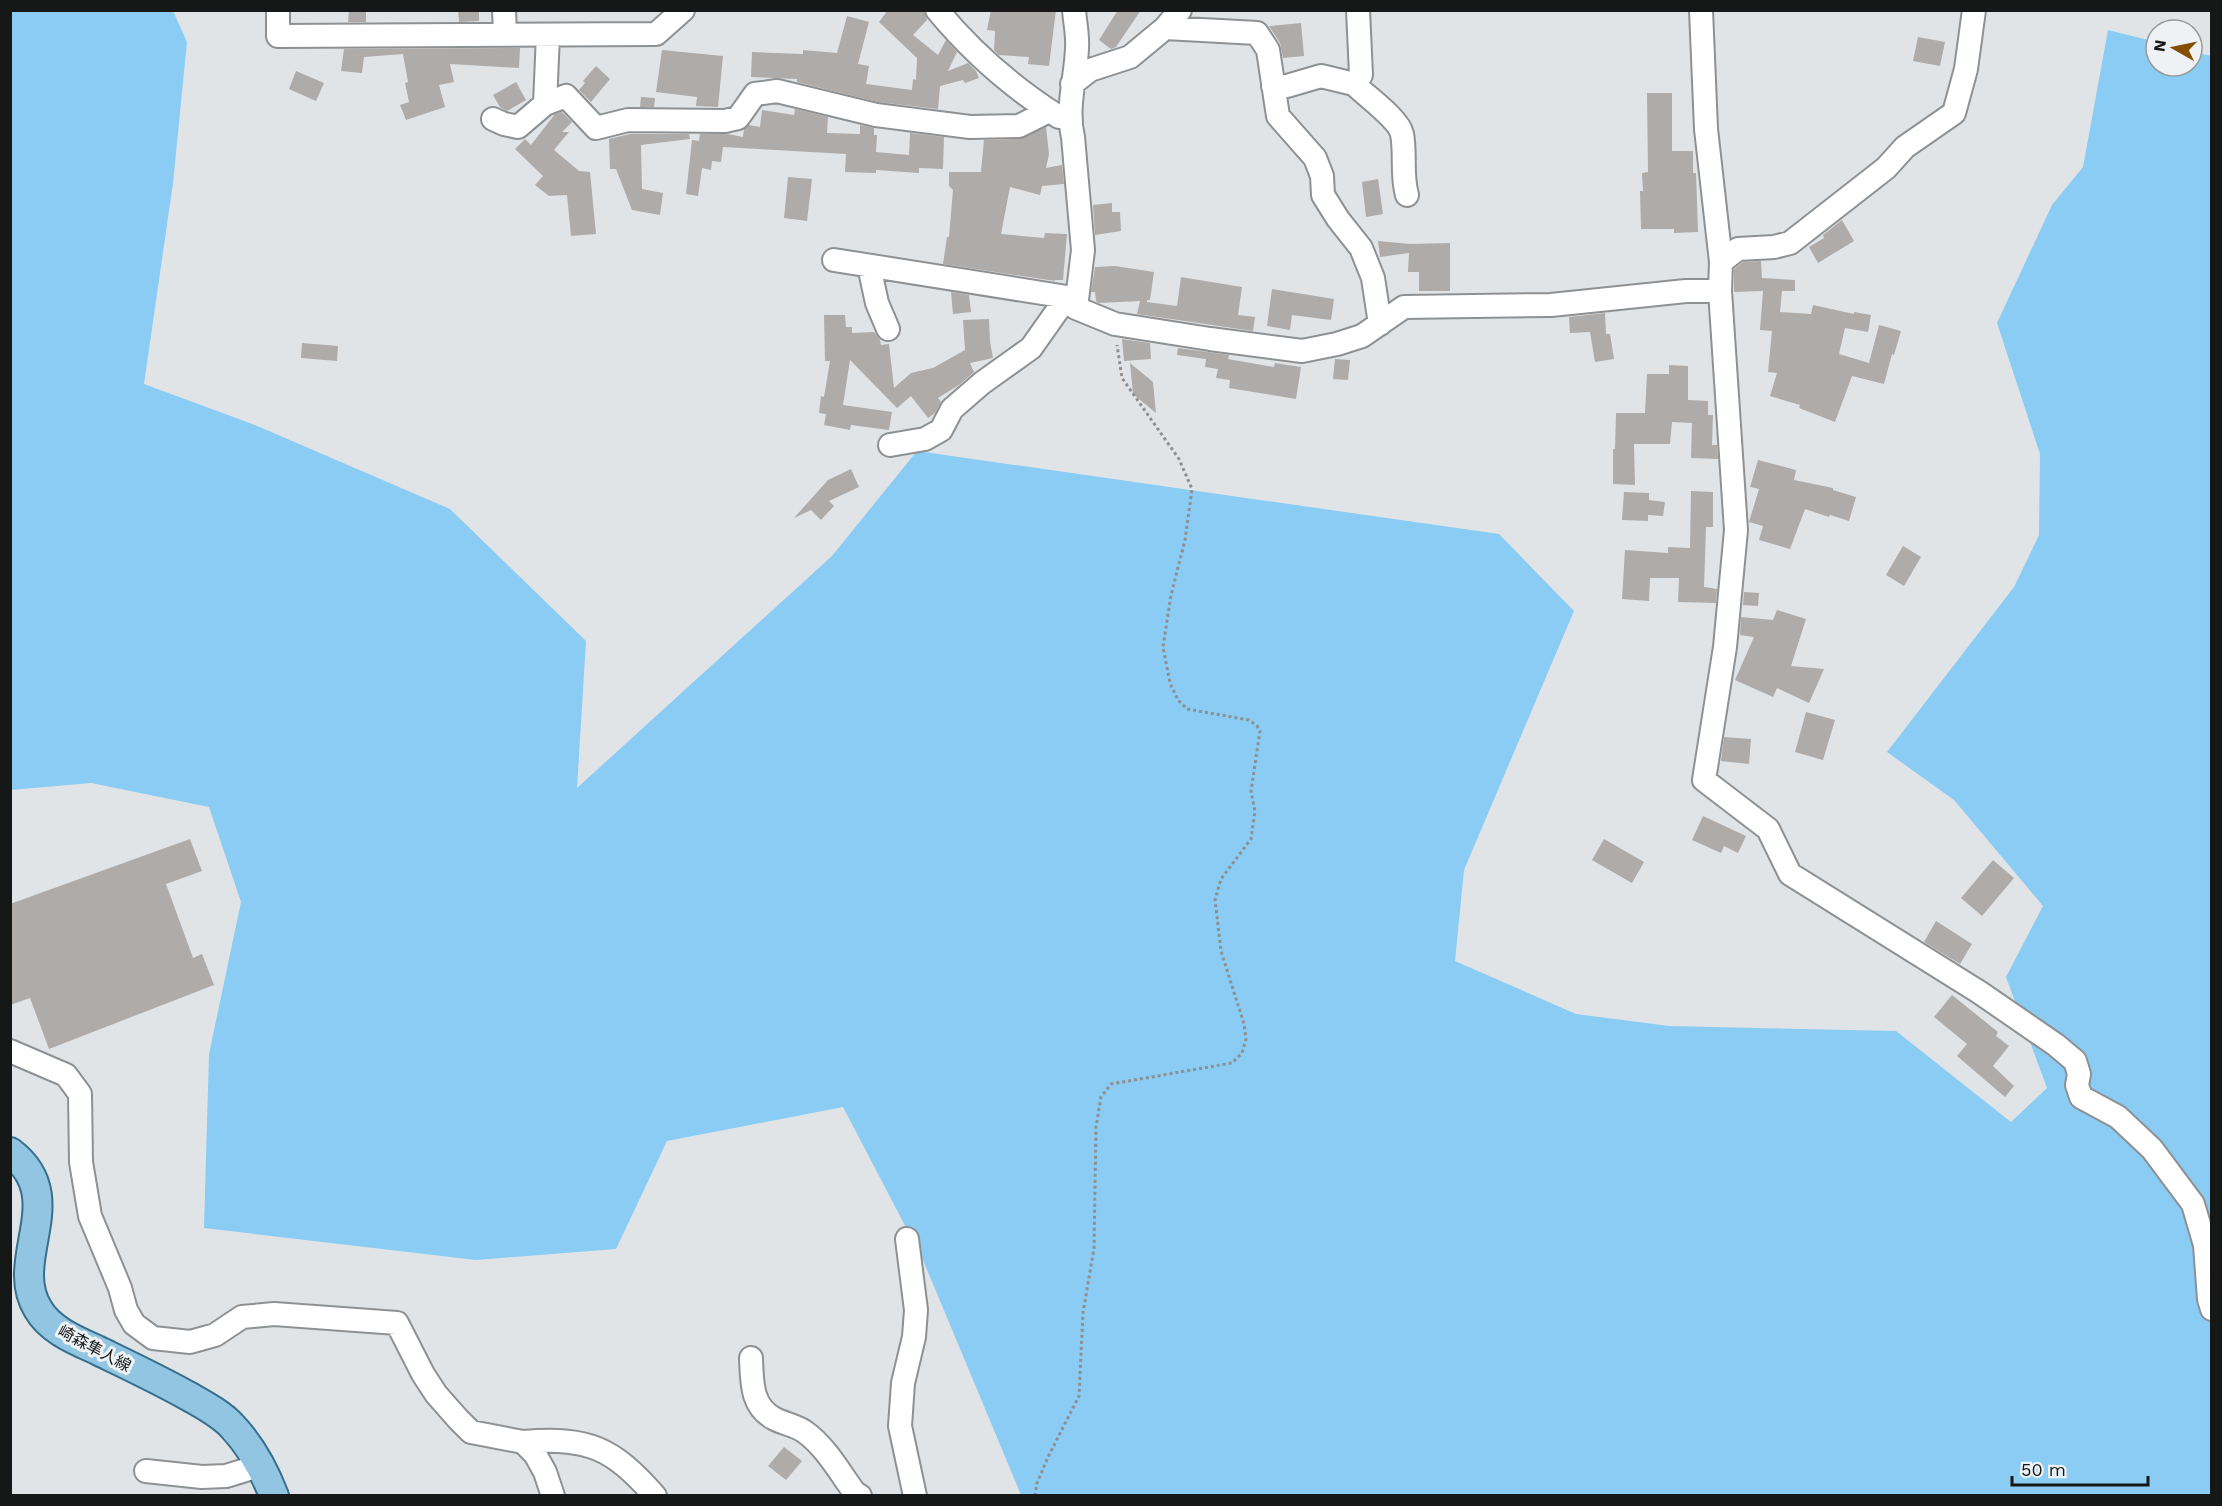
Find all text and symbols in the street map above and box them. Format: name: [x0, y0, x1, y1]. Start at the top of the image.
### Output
north arrow: [2144, 18, 2204, 78]
text: N: [2149, 38, 2170, 53]
street label: 崎森隼人線: [55, 1321, 135, 1376]
scale bar: [2012, 1449, 2148, 1487]
text: 50 m: [2021, 1459, 2066, 1480]

